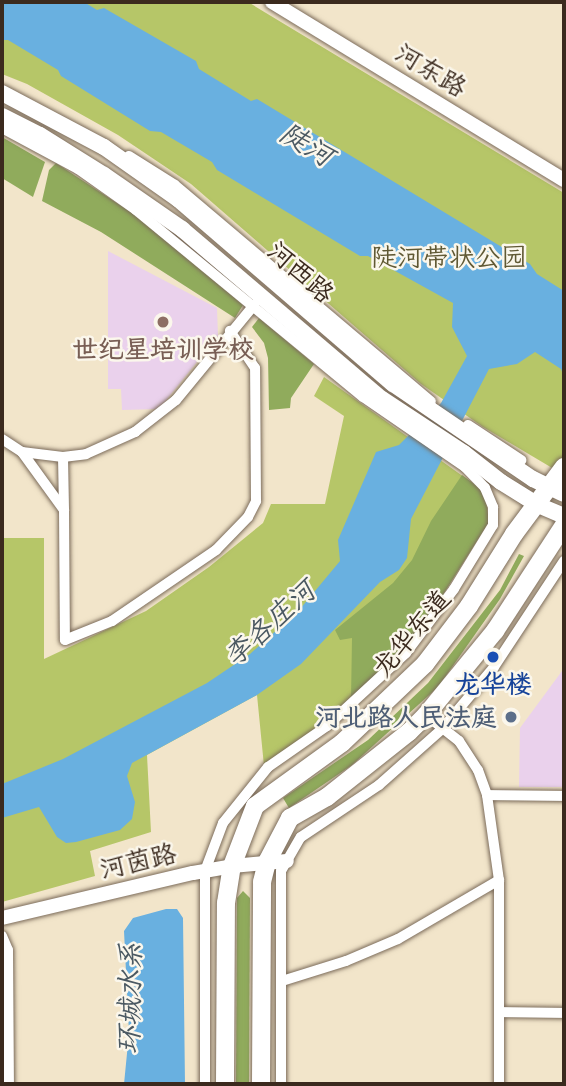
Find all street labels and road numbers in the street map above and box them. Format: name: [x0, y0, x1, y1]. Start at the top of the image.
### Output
street label: 河东路: [390, 37, 472, 103]
street label: 河西路: [261, 235, 341, 309]
street label: 龙华东道: [366, 583, 456, 683]
street label: 河茵路: [96, 837, 180, 885]

